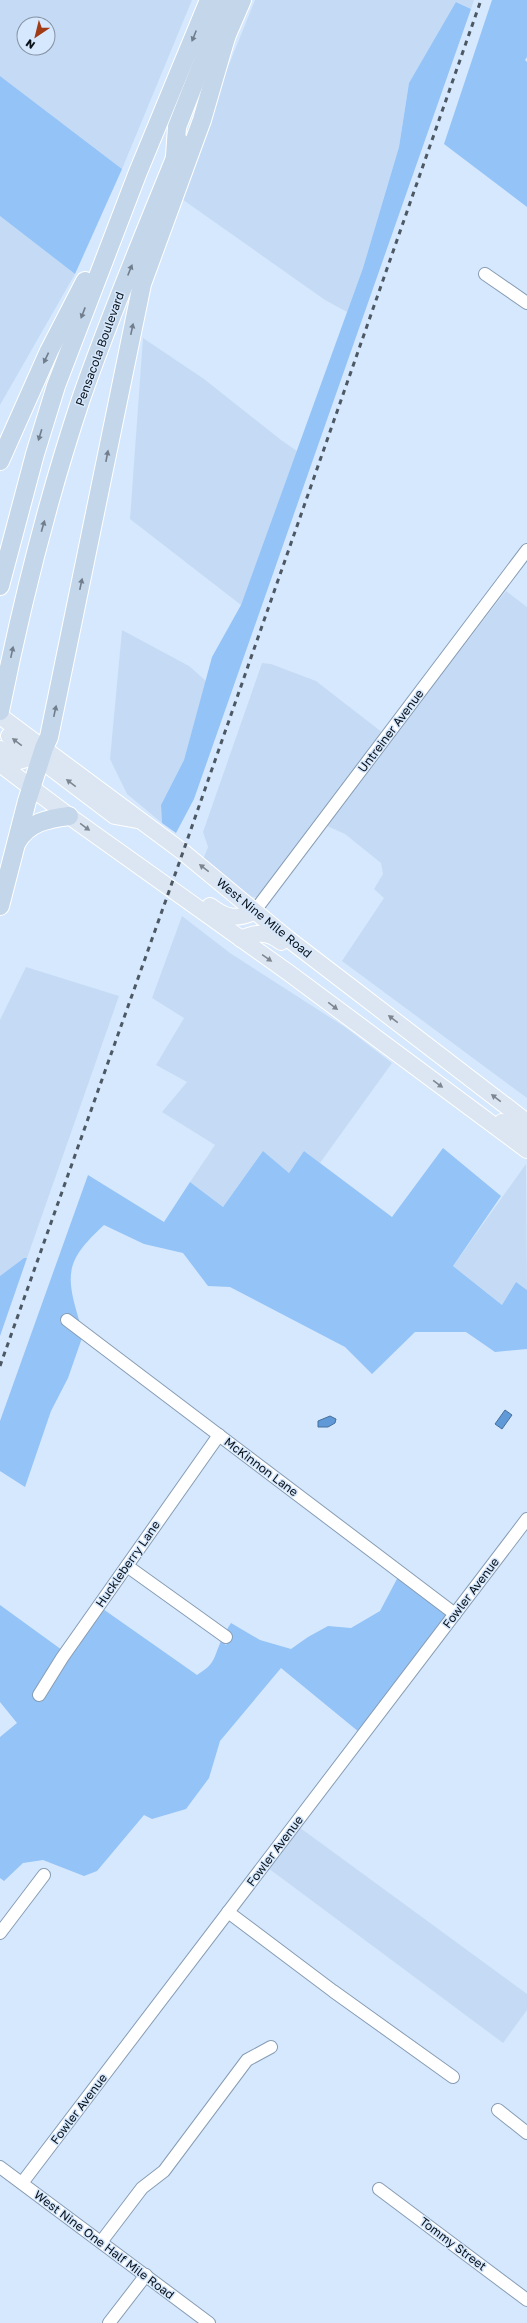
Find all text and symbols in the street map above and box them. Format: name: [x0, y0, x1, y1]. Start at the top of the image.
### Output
north arrow: [16, 16, 56, 56]
one-way arrow: [191, 31, 197, 42]
text: N: [23, 37, 37, 52]
one-way arrow: [127, 264, 133, 276]
street label: Pensacola Boulevard: [72, 290, 127, 408]
one-way arrow: [80, 307, 86, 319]
one-way arrow: [130, 323, 136, 335]
one-way arrow: [43, 352, 50, 364]
one-way arrow: [37, 430, 43, 442]
one-way arrow: [105, 450, 111, 462]
one-way arrow: [40, 519, 46, 531]
one-way arrow: [79, 578, 85, 590]
one-way arrow: [10, 646, 16, 658]
street label: Untreiner Avenue: [355, 686, 427, 775]
one-way arrow: [52, 705, 58, 717]
one-way arrow: [12, 738, 23, 747]
one-way arrow: [66, 779, 76, 787]
one-way arrow: [80, 823, 90, 831]
one-way arrow: [198, 864, 209, 873]
street label: West Nine Mile Road: [214, 875, 315, 961]
one-way arrow: [262, 954, 272, 962]
one-way arrow: [328, 1002, 339, 1011]
one-way arrow: [387, 1015, 398, 1023]
one-way arrow: [432, 1080, 443, 1088]
one-way arrow: [490, 1094, 501, 1103]
street label: McKinnon Lane: [221, 1434, 301, 1499]
street label: Huckleberry Lane: [92, 1518, 163, 1610]
street label: Fowler Avenue: [439, 1554, 502, 1631]
street label: Fowler Avenue: [243, 1812, 306, 1889]
street label: Fowler Avenue: [47, 2070, 110, 2147]
street label: West Nine One Half Mile Road: [31, 2187, 177, 2302]
street label: Tommy Street: [417, 2214, 490, 2274]

